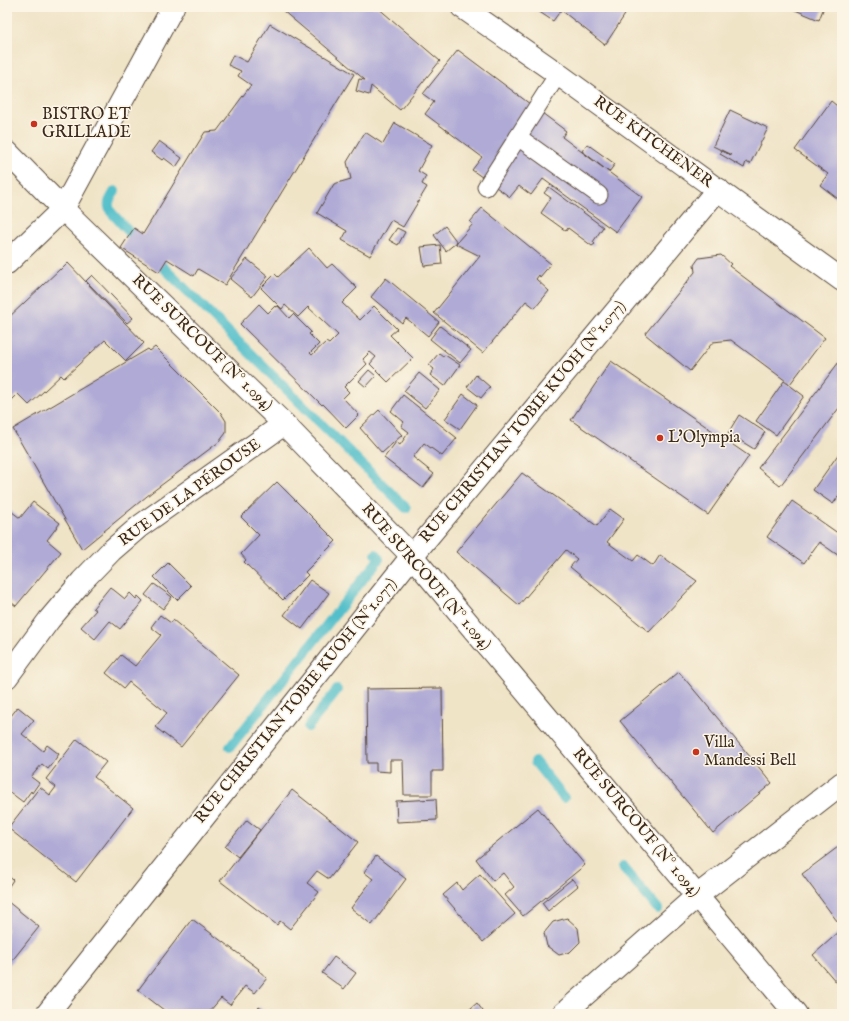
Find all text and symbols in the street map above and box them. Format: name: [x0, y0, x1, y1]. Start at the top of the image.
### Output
street label: RUE KITCHENER: [589, 92, 717, 193]
place label: BISTRO ET GRILLADE: [42, 105, 131, 143]
marker: BISTRO ET GRILLADE: [29, 119, 39, 129]
street label: RUE SURCOUF (N° 1.094): [127, 271, 277, 415]
street label: RUE CHRISTIAN TOBIE KUOH (N°1.077): [416, 297, 630, 547]
place label: L'Olympia: [668, 428, 740, 448]
street label: RUE DE LA PÉROUSE: [114, 433, 265, 551]
marker: L'Olympia: [655, 433, 665, 443]
street label: RUE SURCOUF (N° 1.094): [357, 500, 495, 654]
street label: RUE CHRISTIAN TOBIE KUOH (N°1.077): [191, 574, 401, 828]
place label: Villa Mandessi Bell: [703, 733, 797, 771]
street label: RUE SURCOUF (N° 1.094): [568, 745, 704, 901]
marker: Villa Mandessi Bell: [691, 747, 701, 757]

